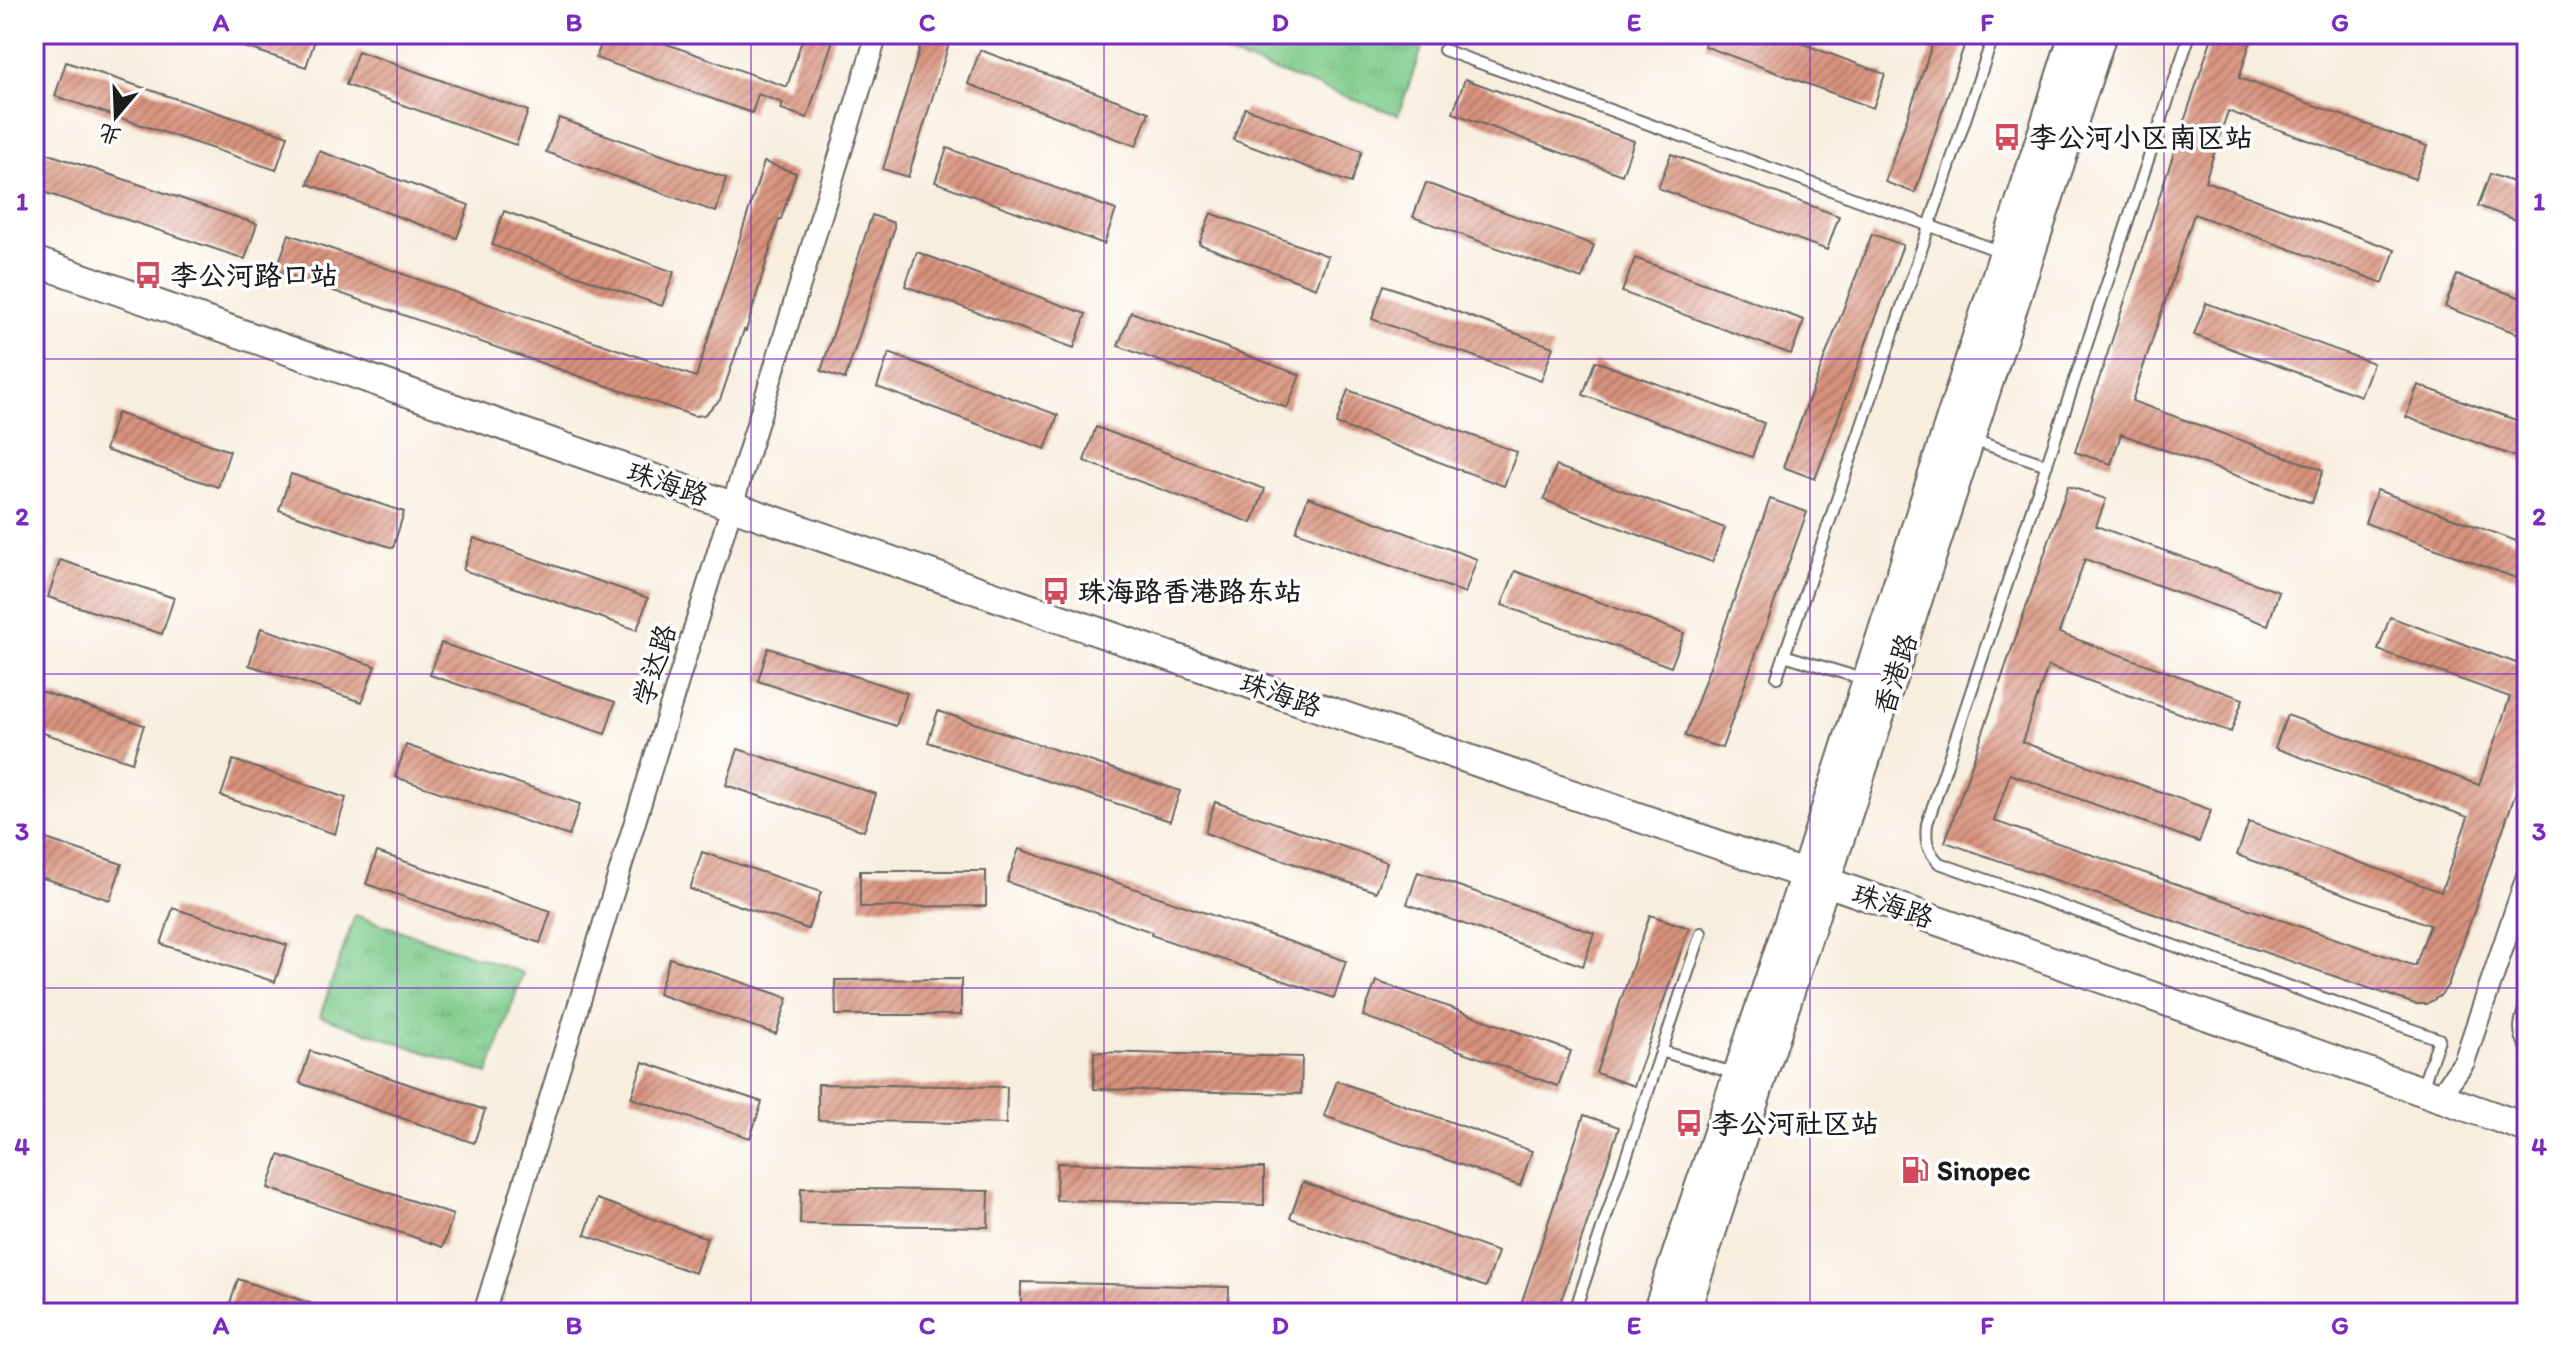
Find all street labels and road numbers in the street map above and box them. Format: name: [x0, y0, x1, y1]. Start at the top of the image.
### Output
street label: 珠海路: [623, 453, 713, 513]
street label: 学达路: [625, 620, 683, 710]
street label: 香港路: [1866, 629, 1924, 719]
street label: 珠海路: [1236, 664, 1326, 724]
street label: 珠海路: [1848, 875, 1938, 935]

